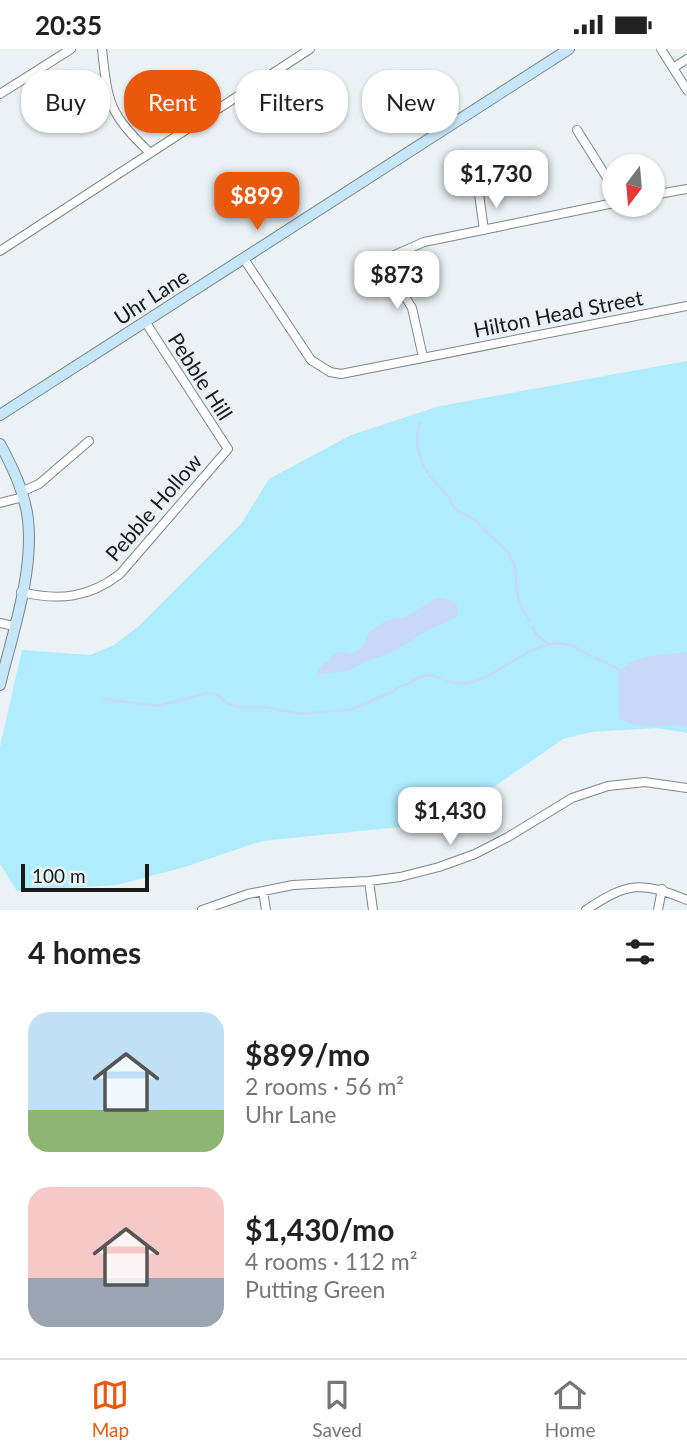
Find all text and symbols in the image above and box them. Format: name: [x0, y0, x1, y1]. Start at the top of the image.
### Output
text: 20:35: [35, 9, 102, 41]
chip: Buy: [21, 70, 110, 133]
chip: Rent: [124, 70, 221, 133]
chip: Filters: [235, 70, 348, 133]
chip: New: [362, 70, 459, 133]
pin: $1,730: [439, 151, 553, 210]
north arrow: [602, 154, 665, 217]
map controls: [602, 154, 665, 217]
text: $1,730: [460, 159, 532, 187]
pin: $899: [216, 173, 298, 232]
text: $899: [230, 181, 284, 209]
pin: $873: [356, 251, 438, 311]
text: $873: [370, 260, 424, 288]
street label: Uhr Lane: [109, 263, 193, 329]
street label: Hilton Head Street: [471, 284, 645, 342]
street label: Pebble Hill: [164, 328, 238, 424]
street label: Pebble Hollow: [100, 448, 207, 566]
pin: $1,430: [393, 787, 507, 847]
text: $1,430: [414, 796, 486, 824]
scale bar: [21, 861, 149, 893]
text: 100 m: [32, 864, 86, 887]
icon: filters: [621, 933, 659, 971]
text: 4 homes: [28, 934, 141, 970]
text: $899/mo: [245, 1036, 370, 1072]
icon: home: [84, 1040, 168, 1124]
text: 2 rooms · 56 m²: [245, 1072, 404, 1100]
text: Uhr Lane: [245, 1100, 337, 1128]
text: $1,430/mo: [245, 1211, 394, 1247]
icon: home: [84, 1215, 168, 1299]
text: 4 rooms · 112 m²: [245, 1247, 417, 1275]
text: Putting Green: [245, 1275, 385, 1303]
tab: Map: [91, 1376, 129, 1441]
tab: Saved: [312, 1376, 362, 1441]
tab: Home: [545, 1376, 596, 1441]

